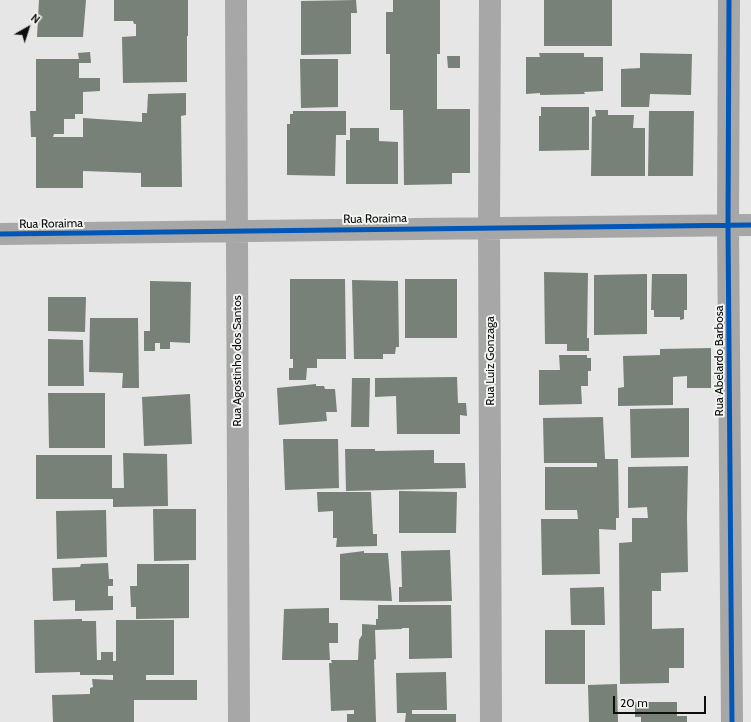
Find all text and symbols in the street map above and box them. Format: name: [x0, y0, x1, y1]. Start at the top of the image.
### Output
north arrow: [8, 8, 48, 48]
text: N: [28, 11, 43, 27]
street label: Rua Roraima: [343, 211, 407, 227]
street label: Rua Roraima: [19, 216, 83, 232]
street label: Rua Agostinho dos Santos: [230, 295, 244, 427]
street label: Rua Abelardo Barbosa: [712, 306, 726, 416]
street label: Rua Luiz Gonzaga: [483, 316, 497, 406]
scale bar: [615, 688, 708, 714]
text: 20 m: [620, 695, 648, 710]

